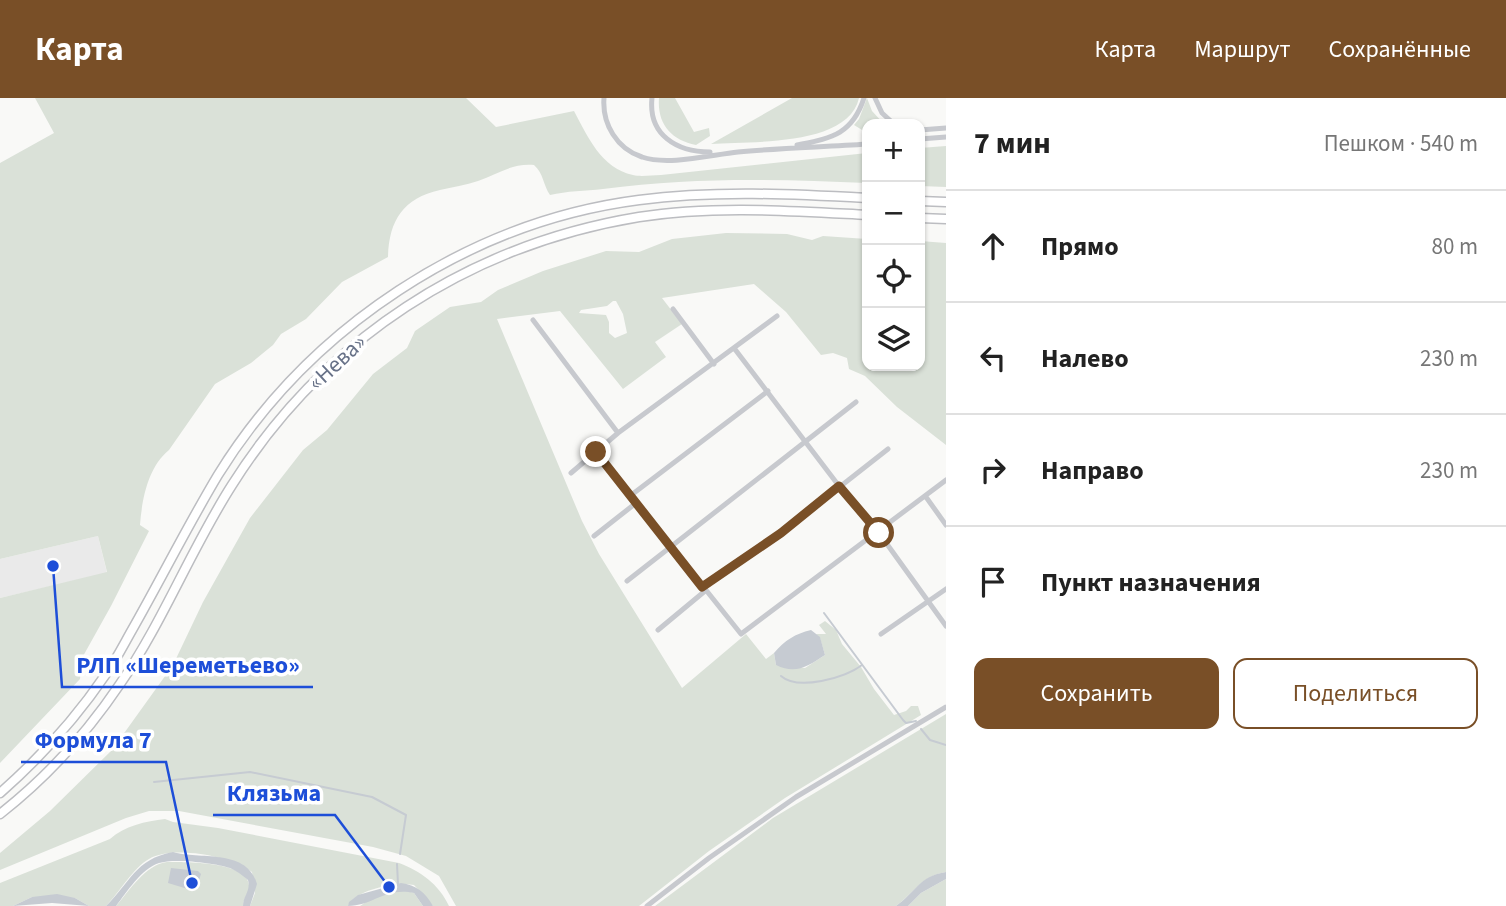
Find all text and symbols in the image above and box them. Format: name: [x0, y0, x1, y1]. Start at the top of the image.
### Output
text: Карта: [35, 26, 124, 73]
text: Карта: [1095, 32, 1156, 67]
text: Маршрут: [1194, 32, 1290, 67]
text: Сохранённые: [1328, 32, 1471, 67]
map controls: [862, 119, 925, 371]
button: +: [862, 119, 925, 182]
text: 7 мин: [974, 122, 1051, 165]
text: Пешком · 540 m: [1324, 127, 1478, 160]
button: −: [862, 182, 925, 245]
icon: ahead: [974, 227, 1012, 265]
text: Прямо: [1041, 228, 1119, 265]
text: 80 m: [1431, 230, 1478, 263]
button: locate: [862, 245, 925, 308]
button: layers: [862, 308, 925, 371]
street label: «Нева»: [300, 326, 374, 398]
icon: left: [974, 339, 1012, 377]
text: Налево: [1041, 340, 1129, 377]
text: 230 m: [1420, 342, 1478, 375]
route end: [580, 436, 611, 467]
icon: right: [974, 451, 1012, 489]
text: Направо: [1041, 452, 1144, 489]
text: 230 m: [1420, 454, 1478, 487]
route start: [863, 517, 894, 548]
icon: arrive: [974, 563, 1012, 601]
text: Пункт назначения: [1041, 564, 1261, 601]
callout: РЛП «Шереметьево»: [62, 642, 313, 687]
text: РЛП «Шереметьево»: [76, 648, 300, 683]
button: Сохранить: [974, 658, 1219, 729]
button: Поделиться: [1233, 658, 1478, 729]
callout: Формула 7: [21, 717, 166, 762]
text: Формула 7: [34, 723, 152, 758]
callout: Клязьма: [213, 770, 335, 815]
text: Клязьма: [227, 776, 321, 811]

